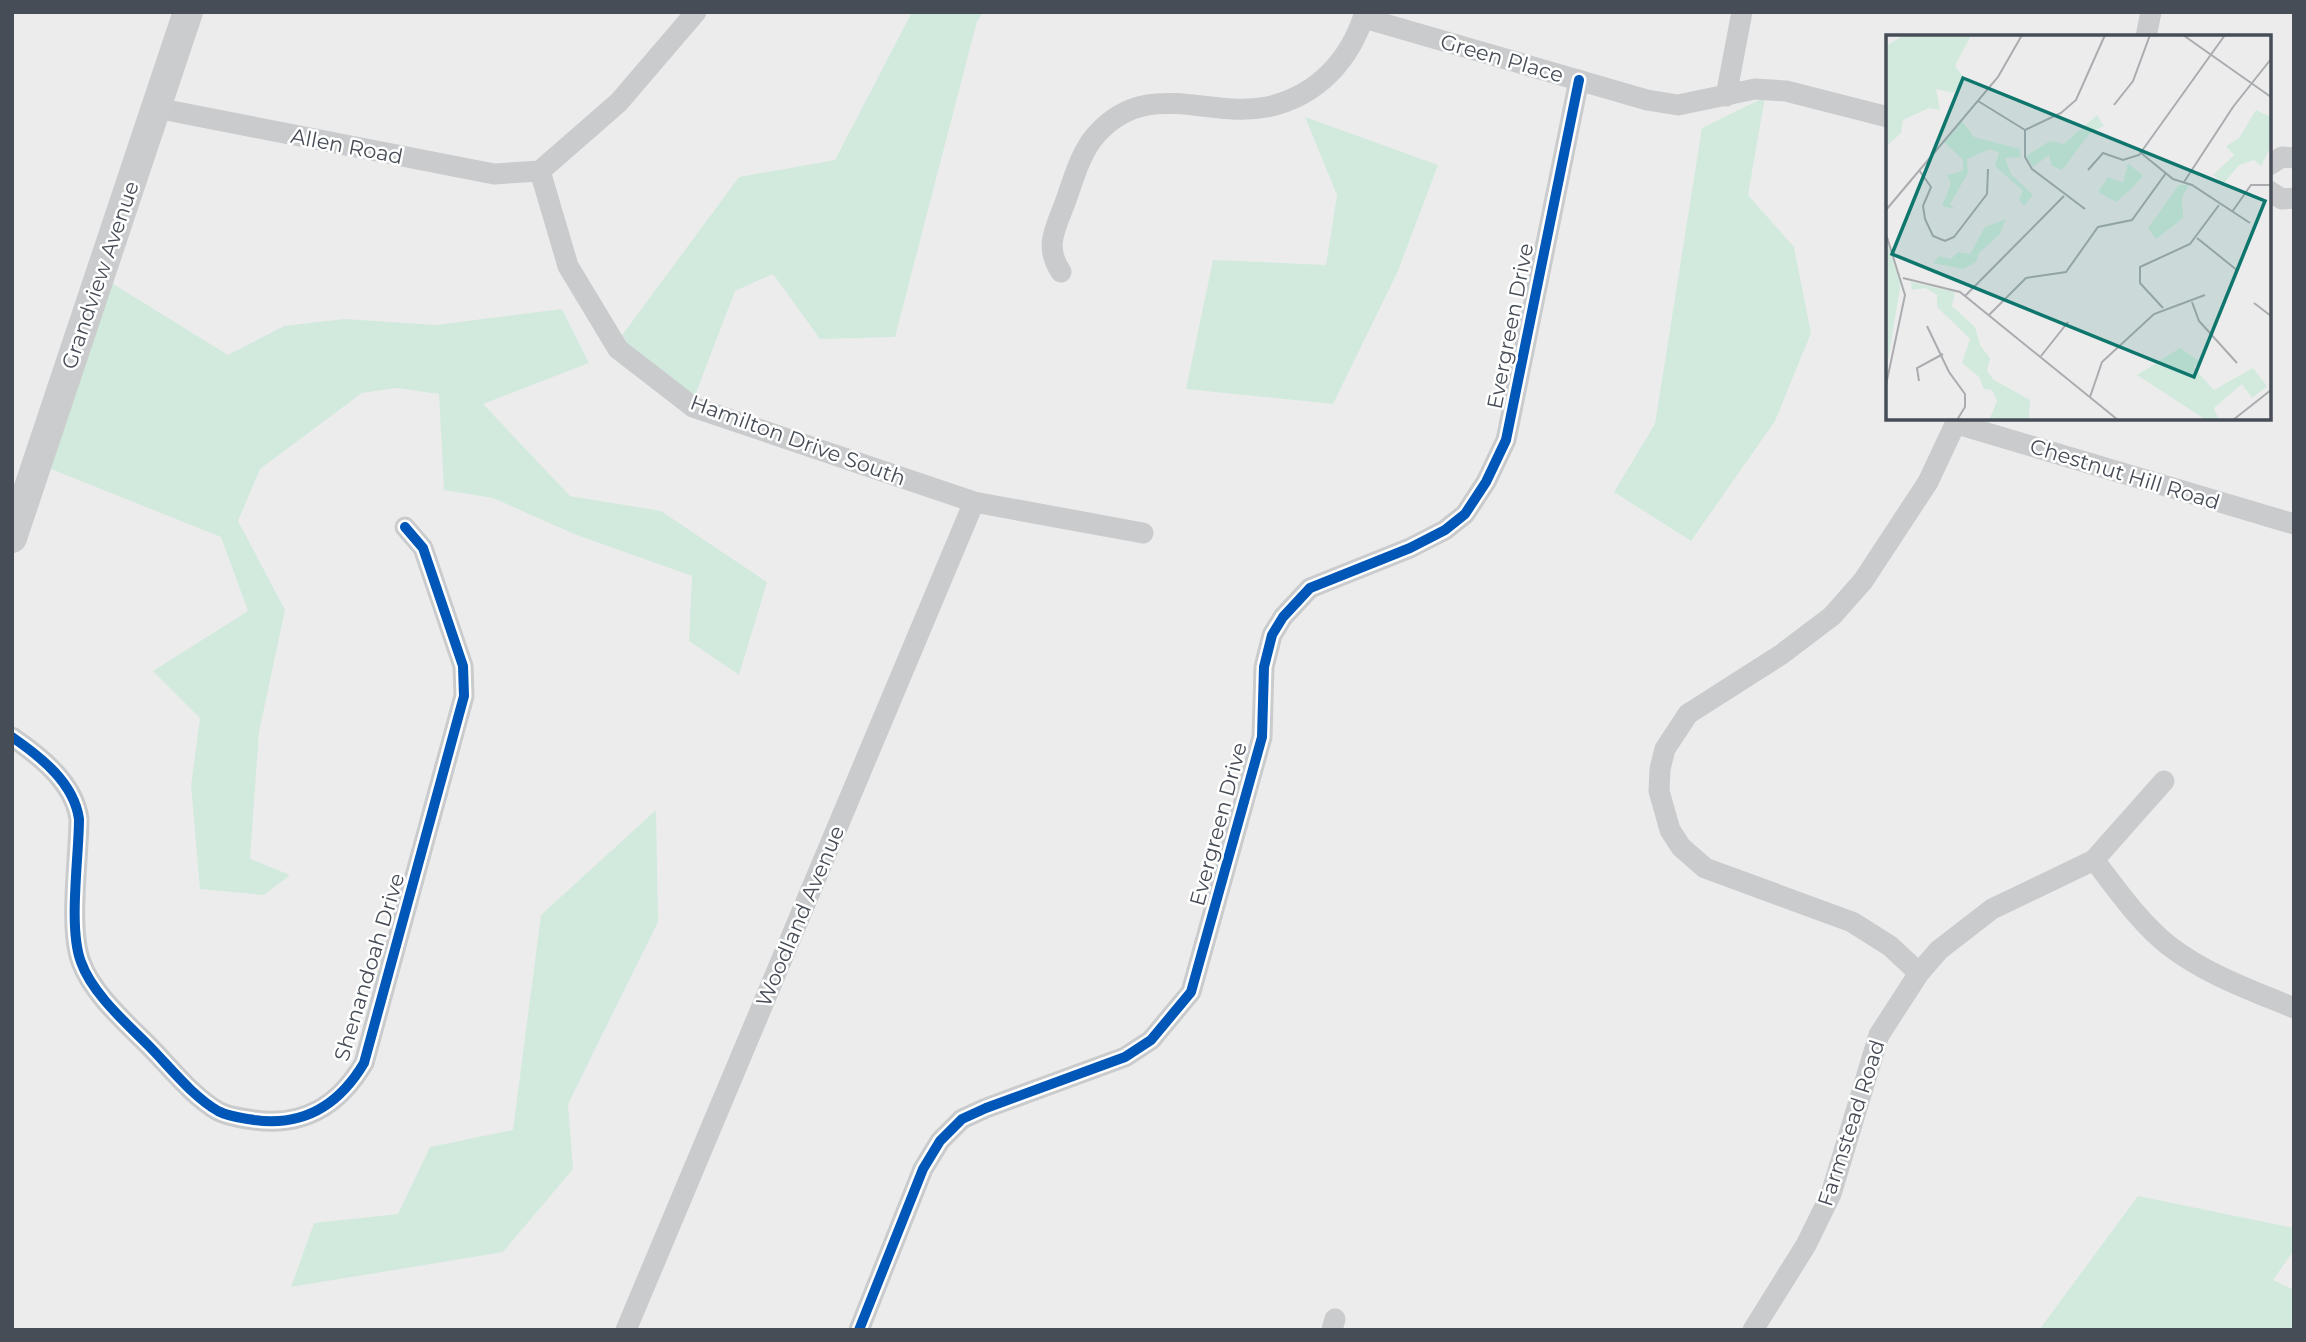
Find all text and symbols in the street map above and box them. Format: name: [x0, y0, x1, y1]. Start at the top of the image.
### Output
street label: Green Place: [1438, 28, 1566, 88]
inset map: [1886, 35, 2271, 420]
street label: Allen Road: [289, 123, 405, 169]
street label: Grandview Avenue: [56, 178, 144, 372]
street label: Evergreen Drive: [1482, 241, 1538, 411]
street label: Hamilton Drive South: [687, 389, 909, 491]
street label: Chestnut Hill Road: [2027, 433, 2223, 515]
street label: Evergreen Drive: [1184, 739, 1252, 909]
street label: Woodland Avenue: [751, 822, 849, 1010]
street label: Shenandoah Drive: [329, 870, 409, 1064]
street label: Farmstead Road: [1812, 1037, 1890, 1209]

